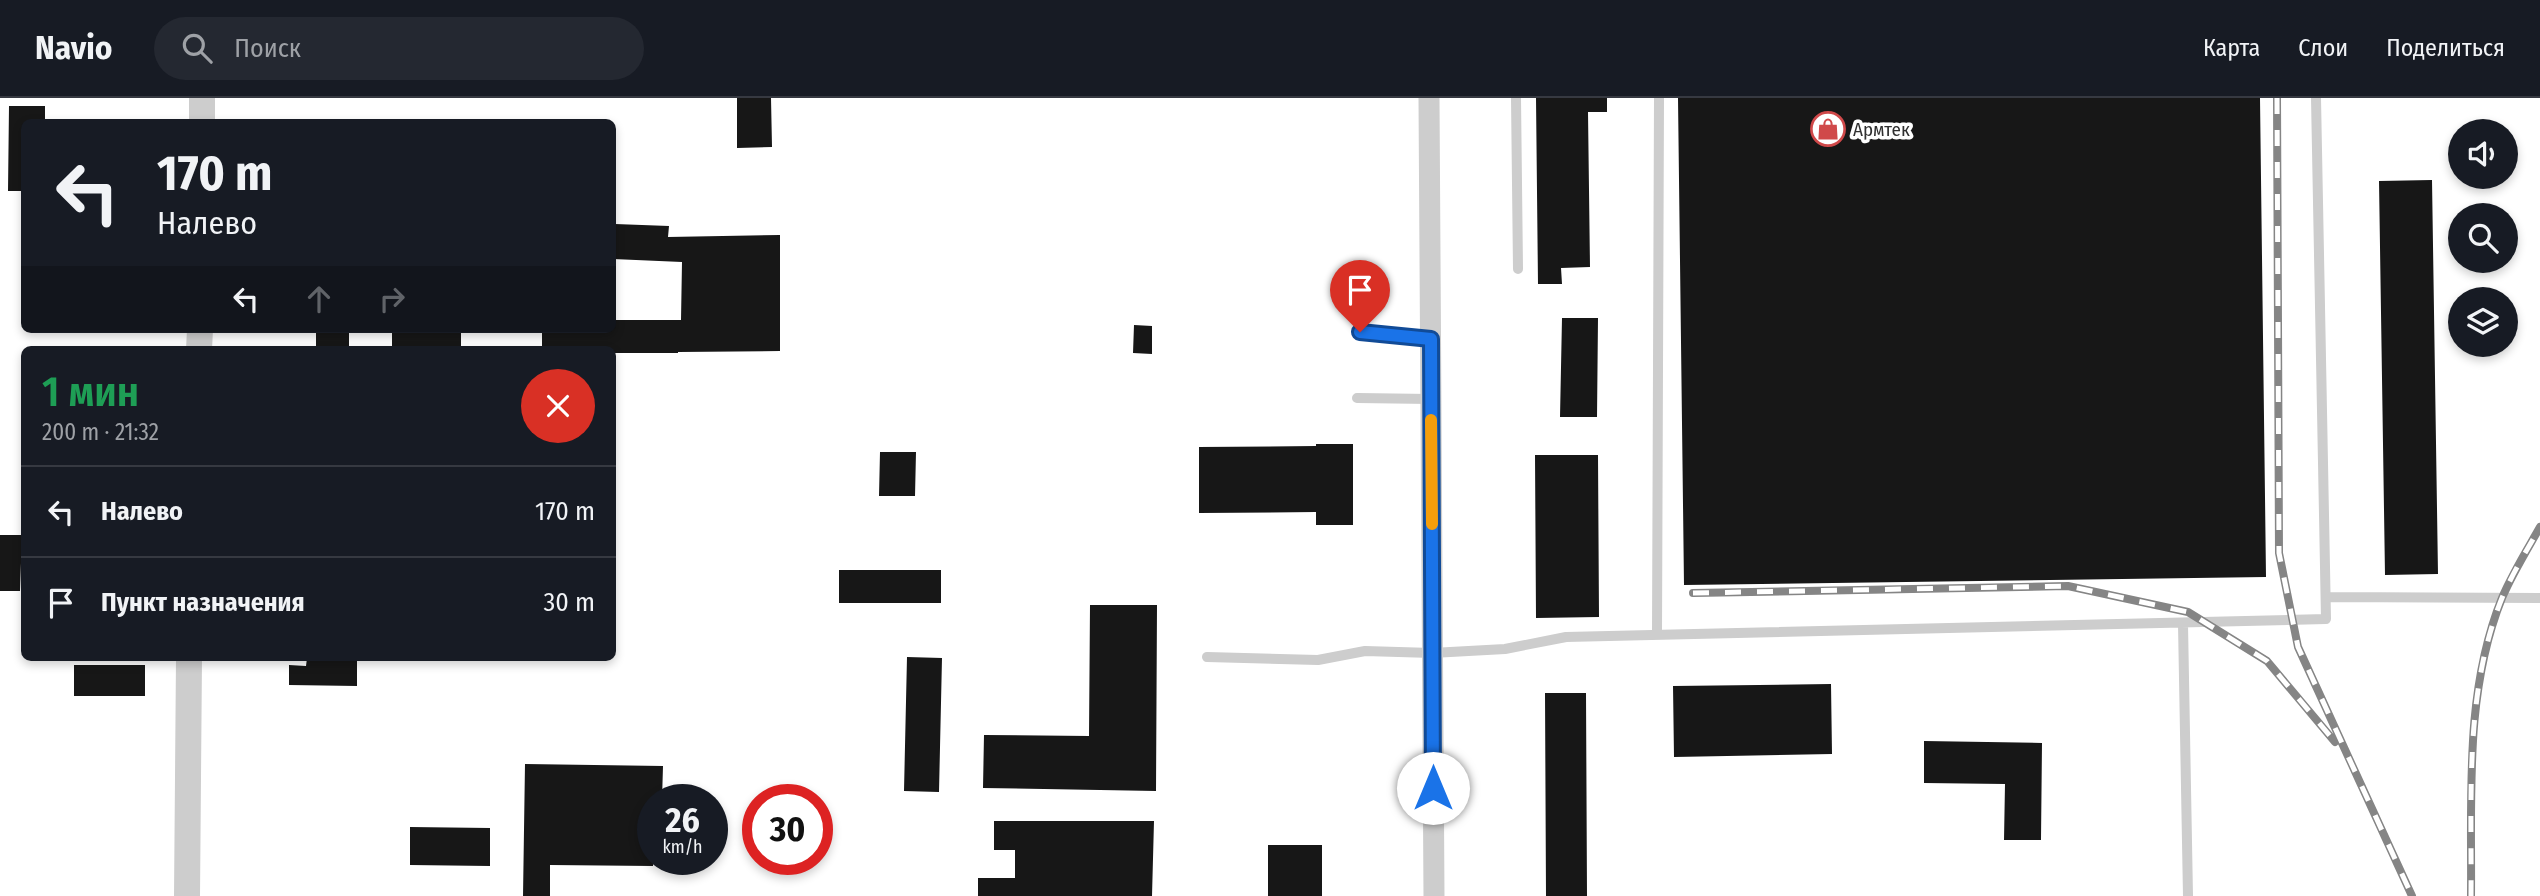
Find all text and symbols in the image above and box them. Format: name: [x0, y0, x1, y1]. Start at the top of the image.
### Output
search box: [154, 17, 644, 80]
text: Navio: [35, 28, 112, 68]
icon: search: [178, 29, 216, 67]
text: Поиск: [234, 33, 301, 64]
text: Карта: [2203, 34, 2260, 62]
text: Слои: [2298, 34, 2348, 62]
text: Поделиться: [2386, 34, 2505, 62]
shop icon: Армтек: [1809, 110, 1847, 148]
place label: Армтек: [1853, 118, 1910, 141]
map controls: [2448, 119, 2518, 357]
button: sound: [2448, 119, 2518, 189]
text: 170 m: [157, 144, 273, 203]
icon: left: [42, 147, 133, 238]
button: search: [2448, 203, 2518, 273]
text: Налево: [157, 204, 257, 242]
pin: [1330, 260, 1390, 332]
icon: arrive: [1341, 271, 1379, 309]
icon: left: [227, 280, 265, 318]
icon: ahead: [300, 280, 338, 318]
icon: right: [373, 280, 411, 318]
button: layers: [2448, 287, 2518, 357]
text: 1 мин: [42, 367, 139, 417]
button: close: [521, 369, 595, 443]
text: 200 m · 21:32: [42, 418, 159, 446]
icon: left: [42, 493, 80, 531]
text: Налево: [101, 496, 183, 527]
text: 170 m: [535, 496, 595, 527]
icon: arrive: [42, 584, 80, 622]
text: Пункт назначения: [101, 587, 305, 618]
text: 30 m: [544, 587, 595, 618]
position arrow: [1396, 751, 1470, 825]
speed limit sign: 30: [742, 784, 833, 875]
text: 26: [665, 799, 700, 841]
text: km/h: [662, 836, 703, 858]

